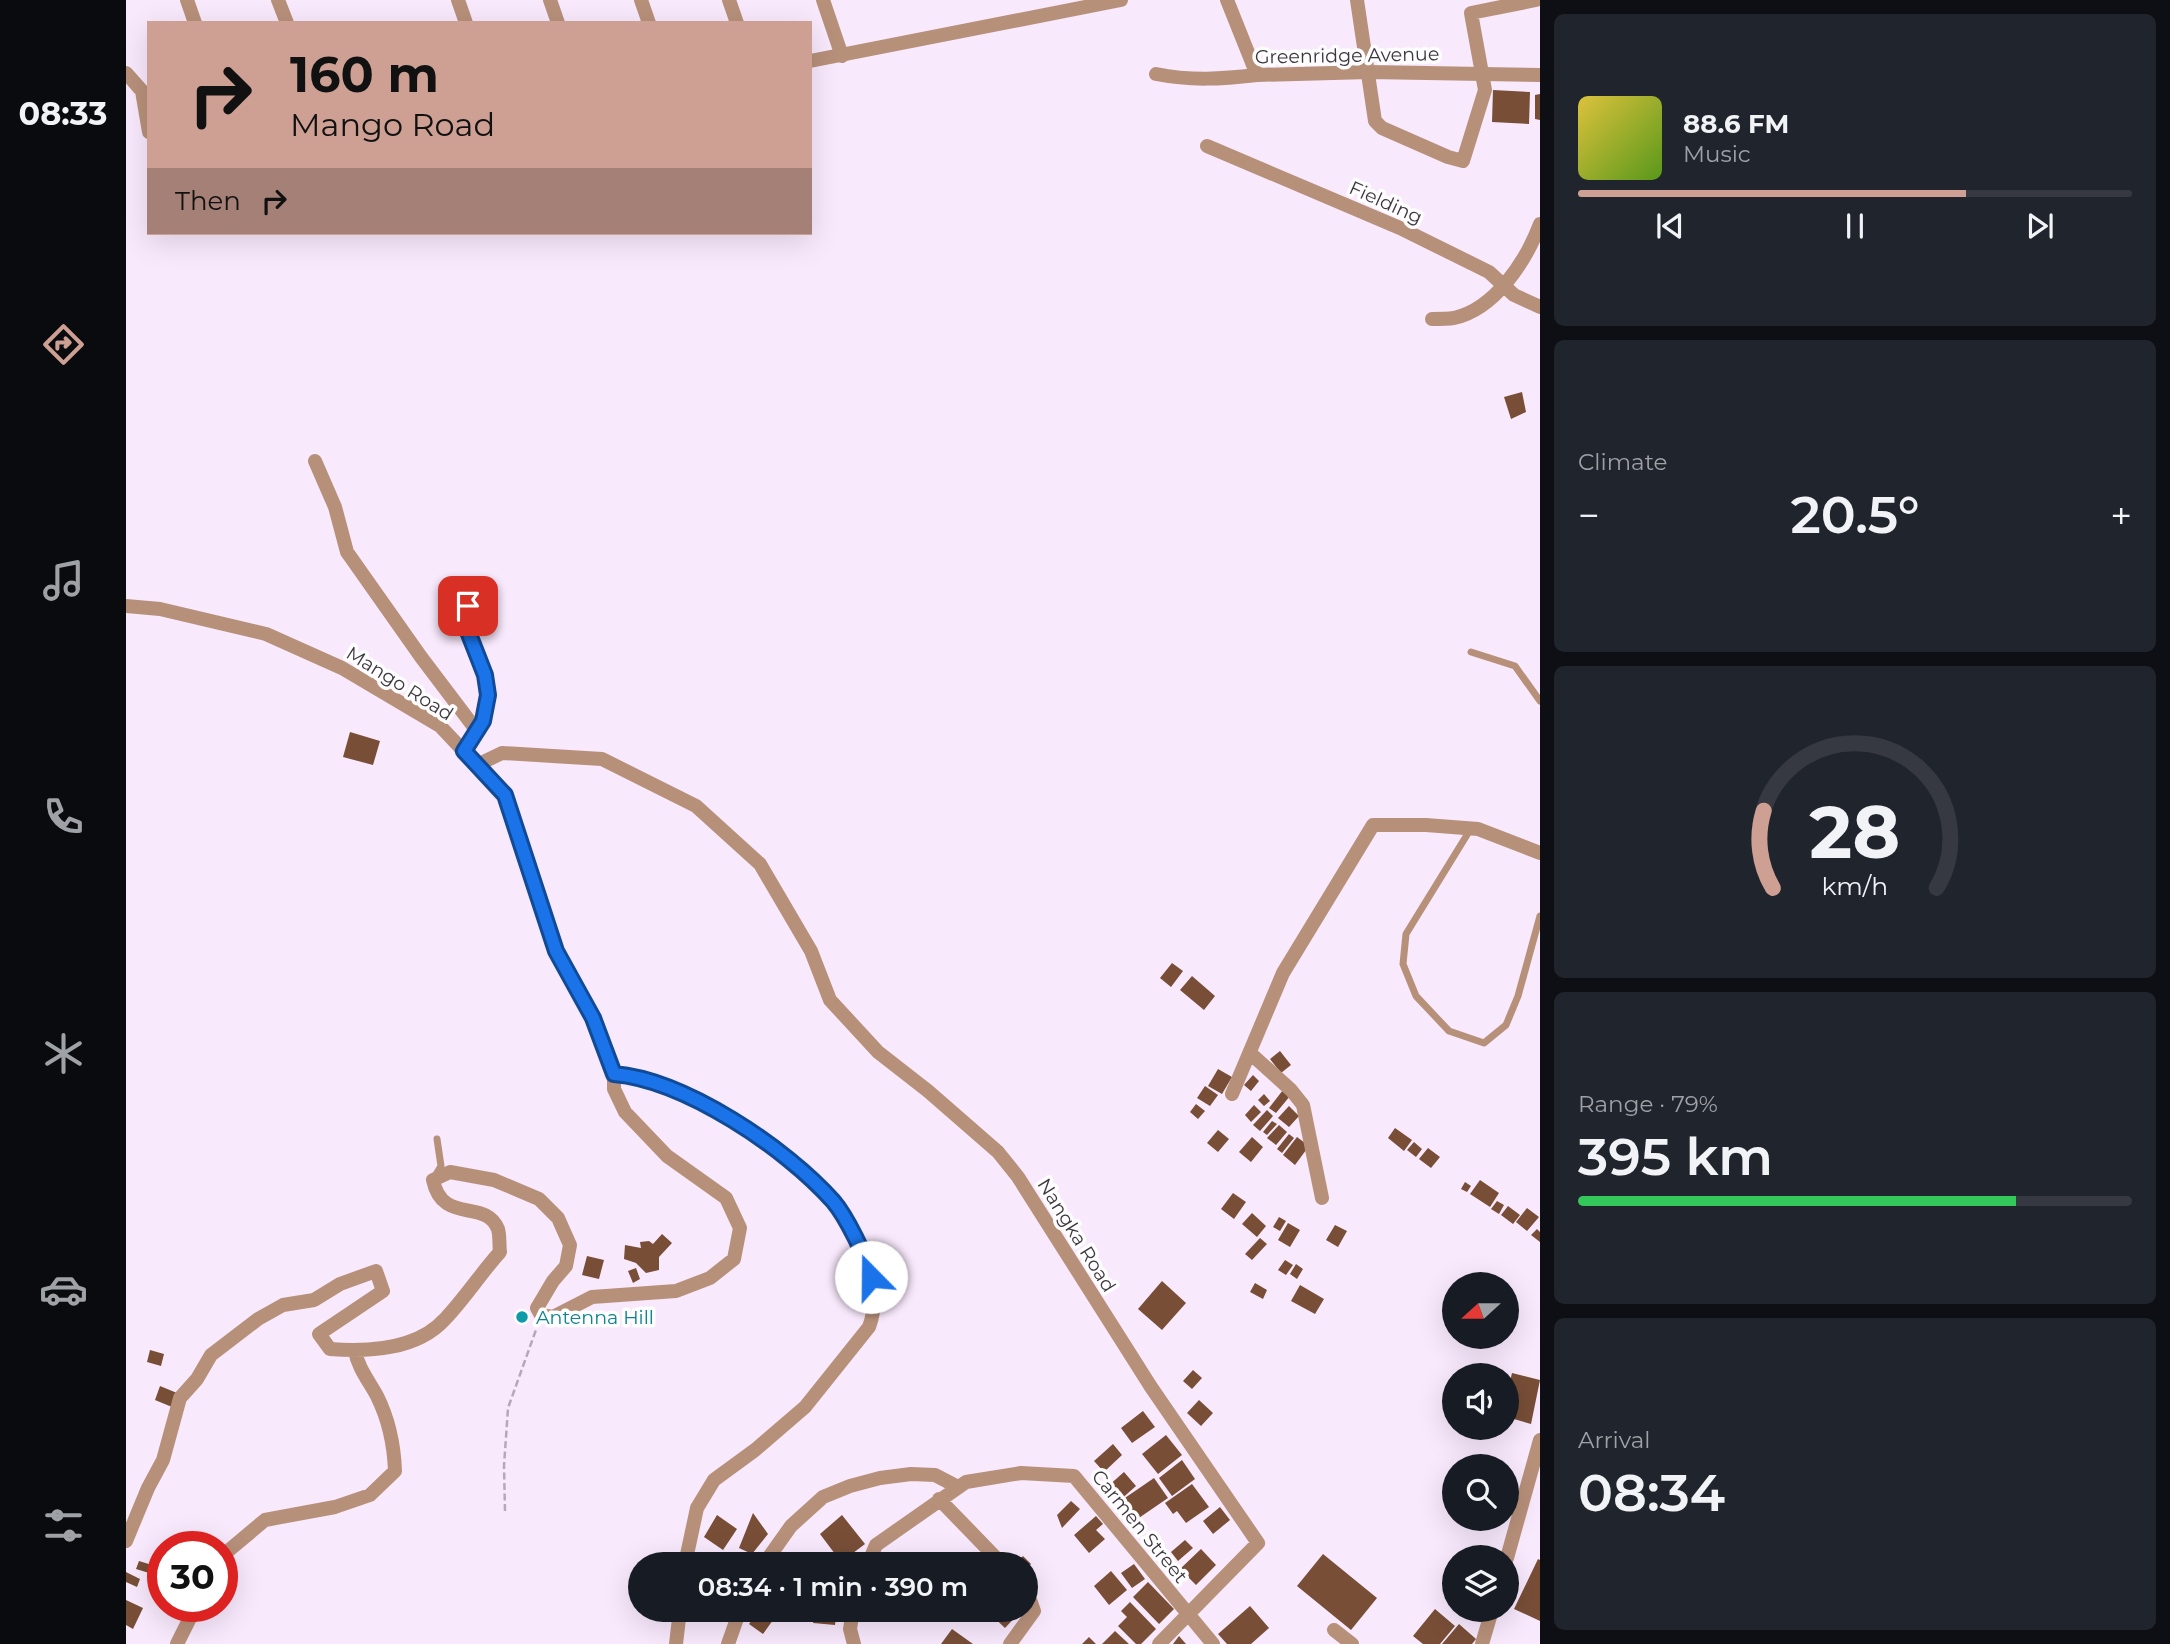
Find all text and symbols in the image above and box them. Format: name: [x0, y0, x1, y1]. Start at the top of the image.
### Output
street label: Greenridge Avenue: [1255, 42, 1439, 69]
text: 160 m: [290, 45, 439, 104]
icon: right: [175, 49, 266, 140]
text: 08:33: [19, 94, 107, 133]
text: Mango Road: [290, 105, 495, 144]
text: 88.6 FM: [1683, 108, 1789, 140]
text: Music: [1683, 140, 1751, 168]
street label: Fielding: [1346, 176, 1426, 229]
icon: right: [255, 182, 293, 220]
text: Then: [175, 185, 241, 217]
icon: previous: [1651, 207, 1689, 245]
icon: pause: [1836, 207, 1874, 245]
icon: next: [2021, 207, 2059, 245]
icon: directions: [39, 320, 88, 369]
text: Climate: [1578, 448, 1667, 476]
text: 20.5°: [1791, 483, 1919, 546]
text: −: [1578, 492, 1600, 539]
text: +: [2110, 492, 2132, 539]
icon: music: [39, 556, 88, 605]
pin: [438, 576, 498, 636]
icon: arrive: [449, 587, 487, 625]
street label: Mango Road: [342, 641, 457, 725]
text: 28: [1810, 788, 1901, 876]
icon: phone: [39, 792, 88, 841]
text: km/h: [1822, 871, 1888, 901]
icon: climate: [39, 1029, 88, 1078]
text: Range · 79%: [1578, 1090, 1718, 1118]
text: 395 km: [1578, 1125, 1773, 1188]
street label: Nangka Road: [1032, 1174, 1121, 1296]
position arrow: [834, 1240, 908, 1314]
icon: car: [39, 1265, 88, 1314]
north arrow: [1442, 1272, 1519, 1349]
map controls: [1442, 1272, 1519, 1622]
place label: Antenna Hill: [536, 1306, 654, 1329]
marker: Antenna Hill: [514, 1309, 530, 1325]
button: sound: [1442, 1363, 1519, 1440]
text: Arrival: [1578, 1426, 1651, 1454]
button: search: [1442, 1454, 1519, 1531]
text: 08:34: [1578, 1461, 1725, 1524]
street label: Carmen Street: [1087, 1465, 1192, 1588]
icon: filters: [39, 1501, 88, 1550]
speed limit sign: 30: [147, 1531, 238, 1622]
button: layers: [1442, 1545, 1519, 1622]
text: 08:34 · 1 min · 390 m: [698, 1571, 968, 1603]

